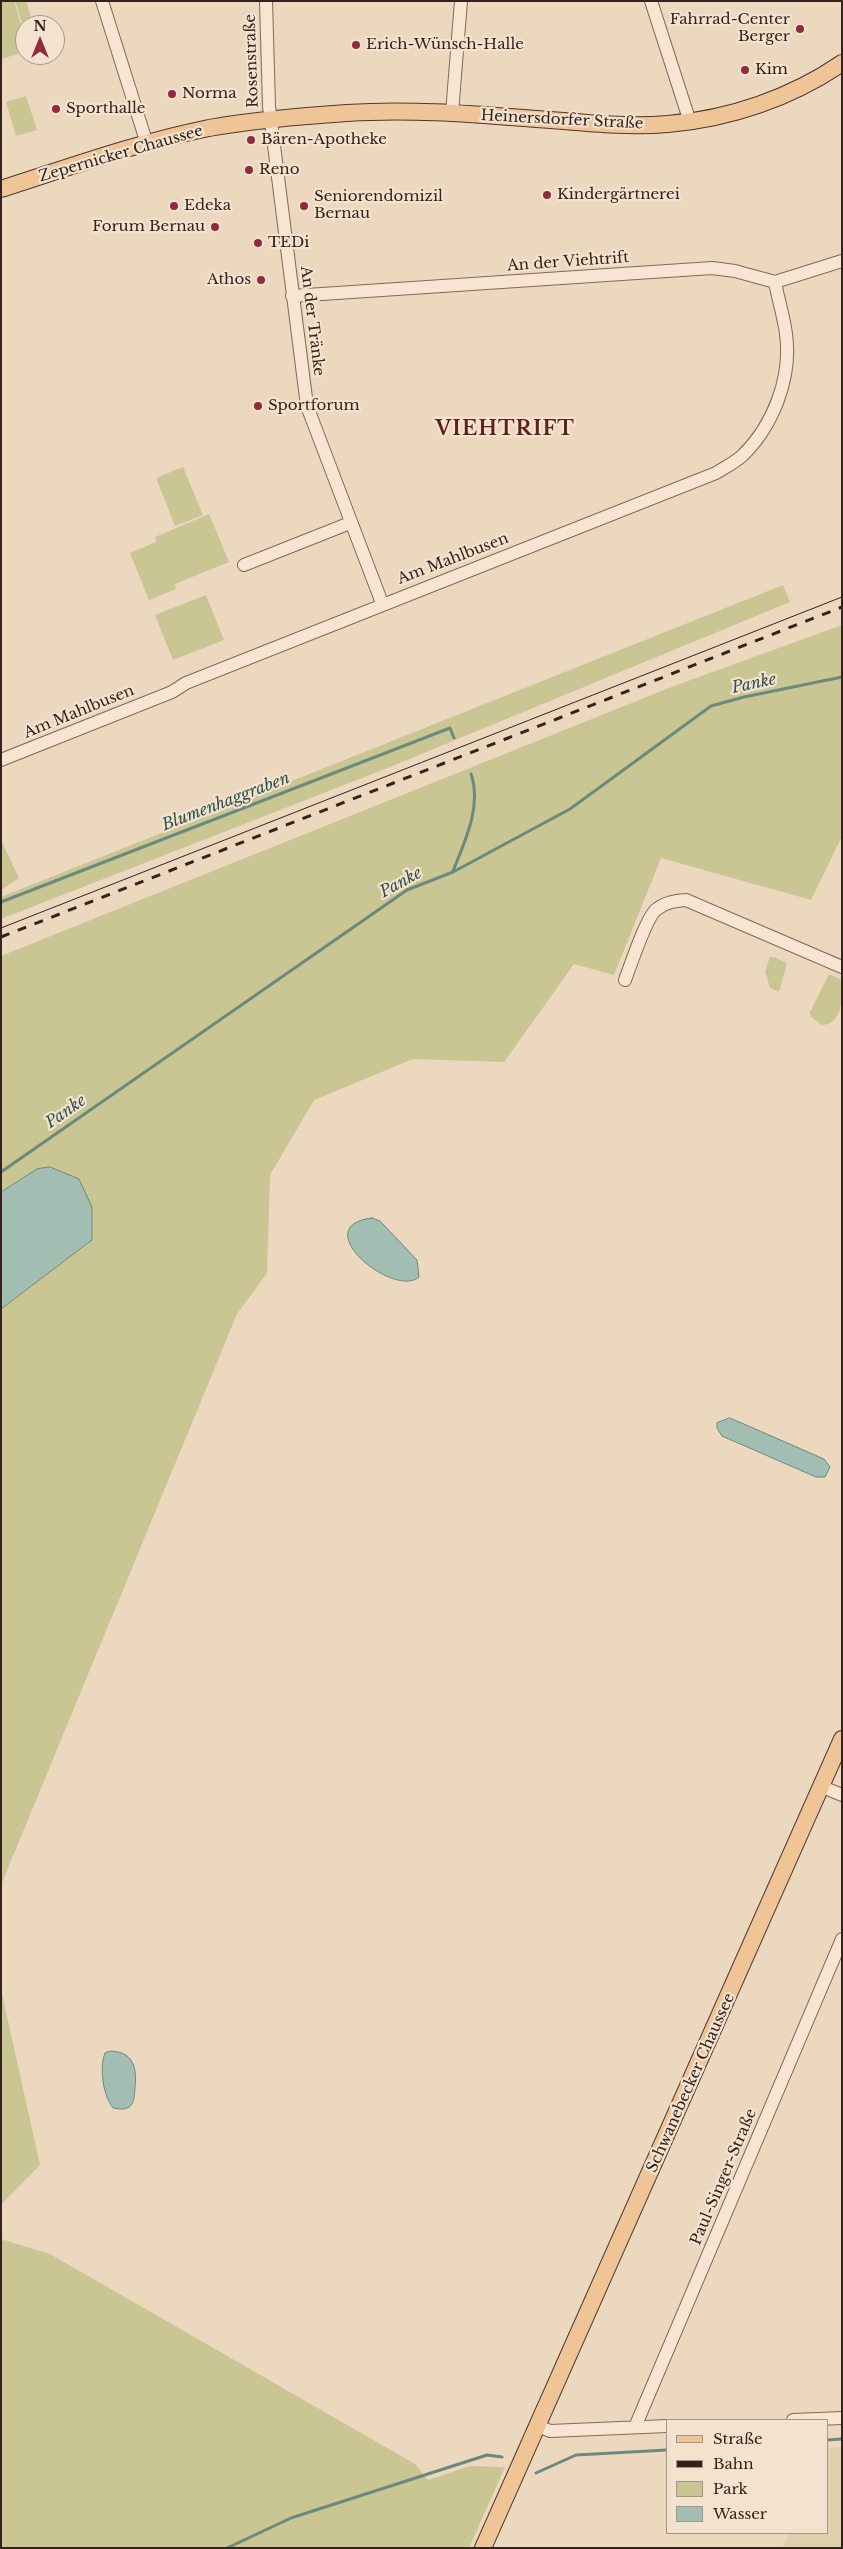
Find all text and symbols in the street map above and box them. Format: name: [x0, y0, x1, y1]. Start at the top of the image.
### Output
place label: Fahrrad-Center Berger: [670, 11, 790, 46]
street label: Rosenstraße: [241, 14, 263, 108]
north arrow: [15, 15, 65, 65]
text: N: [33, 17, 47, 35]
marker: Fahrrad-Center Berger: [794, 23, 806, 35]
place label: Erich-Wünsch-Halle: [366, 36, 524, 54]
marker: Erich-Wünsch-Halle: [350, 39, 362, 51]
place label: Kim: [755, 61, 788, 79]
marker: Kim: [739, 64, 751, 76]
place label: Norma: [182, 85, 236, 103]
marker: Norma: [166, 88, 178, 100]
place label: Sporthalle: [66, 100, 145, 118]
marker: Sporthalle: [50, 103, 62, 115]
street label: Heinersdorfer Straße: [480, 107, 644, 133]
street label: Zepernicker Chaussee: [37, 122, 205, 186]
place label: Bären-Apotheke: [261, 131, 387, 149]
marker: Bären-Apotheke: [245, 134, 257, 146]
place label: Reno: [259, 161, 299, 179]
marker: Reno: [243, 164, 255, 176]
place label: Kindergärtnerei: [557, 186, 680, 204]
place label: Seniorendomizil Bernau: [314, 188, 443, 223]
marker: Kindergärtnerei: [541, 189, 553, 201]
place label: Edeka: [184, 197, 231, 215]
marker: Edeka: [168, 200, 180, 212]
marker: Seniorendomizil Bernau: [298, 200, 310, 212]
place label: Forum Bernau: [92, 218, 205, 236]
marker: Forum Bernau: [209, 221, 221, 233]
place label: TEDi: [268, 234, 309, 252]
marker: TEDi: [252, 237, 264, 249]
street label: An der Viehtrift: [507, 249, 629, 275]
street label: An der Tränke: [296, 265, 328, 377]
place label: Athos: [207, 271, 251, 289]
marker: Athos: [255, 274, 267, 286]
place label: Sportforum: [268, 397, 360, 415]
marker: Sportforum: [252, 400, 264, 412]
district label: VIEHTRIFT: [434, 417, 576, 441]
street label: Am Mahlbusen: [395, 530, 511, 588]
water label: Panke: [730, 670, 778, 698]
street label: Am Mahlbusen: [21, 682, 137, 742]
water label: Blumenhaggraben: [159, 769, 293, 835]
water label: Panke: [377, 864, 425, 902]
water label: Panke: [42, 1091, 90, 1133]
street label: Schwanebecker Chaussee: [643, 1991, 739, 2175]
street label: Paul-Singer-Straße: [687, 2106, 761, 2248]
legend: [666, 2419, 828, 2534]
text: Straße: [713, 2429, 763, 2448]
text: Bahn: [713, 2454, 753, 2473]
text: Park: [713, 2479, 748, 2498]
text: Wasser: [713, 2504, 767, 2523]

